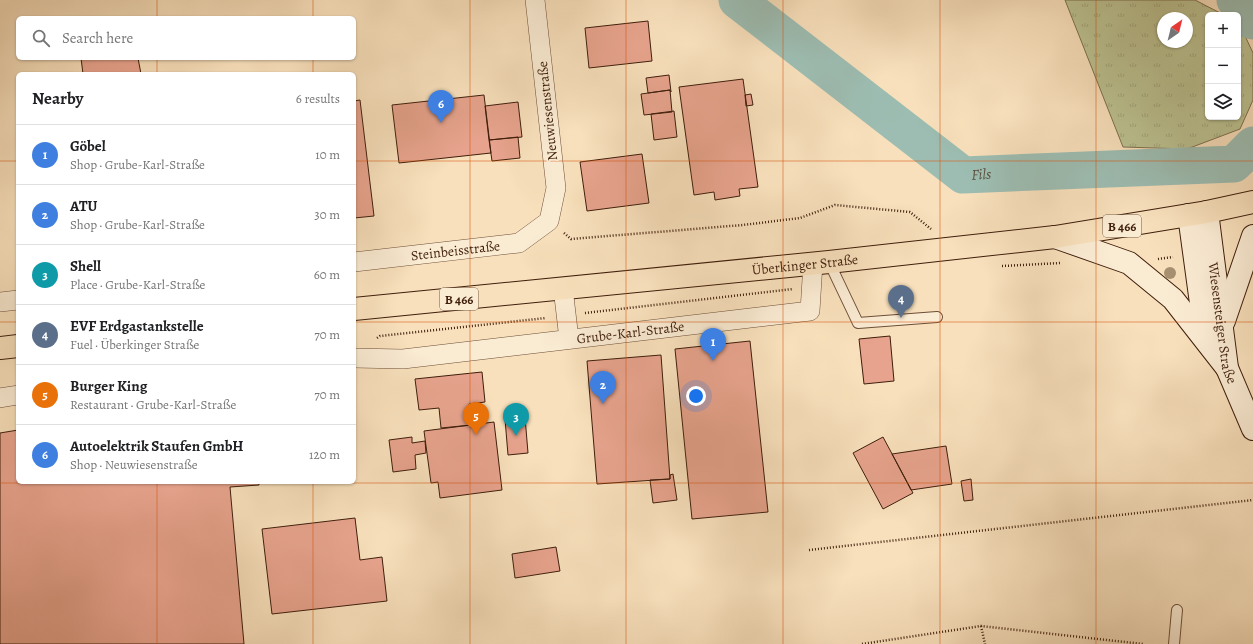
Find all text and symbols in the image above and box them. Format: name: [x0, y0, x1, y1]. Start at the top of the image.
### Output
north arrow: [1157, 12, 1193, 48]
map controls: [1205, 12, 1241, 120]
button: +: [1205, 12, 1241, 48]
search box: [16, 16, 356, 60]
icon: search: [30, 27, 52, 49]
text: Search here: [62, 28, 133, 48]
button: −: [1205, 48, 1241, 84]
street label: Neuwiesenstraße: [533, 60, 562, 162]
button: layers: [1205, 84, 1241, 120]
text: Nearby: [32, 87, 83, 110]
text: 6 results: [296, 90, 340, 107]
pin: 6: [428, 90, 454, 123]
text: Göbel: [70, 136, 106, 156]
text: 1: [43, 146, 47, 163]
text: 10 m: [315, 146, 340, 163]
text: Shop · Grube-Karl-Straße: [70, 156, 205, 173]
water label: Fils: [971, 164, 992, 185]
text: ATU: [70, 196, 97, 216]
text: 2: [42, 206, 48, 223]
text: 30 m: [314, 206, 340, 223]
road number: B 466: [1103, 215, 1141, 237]
text: Shop · Grube-Karl-Straße: [70, 216, 205, 233]
street label: Steinbeisstraße: [410, 236, 501, 265]
street label: Überkinger Straße: [751, 250, 859, 280]
text: Shell: [70, 256, 101, 276]
street label: Wiesensteiger Straße: [1203, 260, 1242, 387]
text: 3: [42, 266, 48, 283]
text: 60 m: [314, 266, 340, 283]
text: Place · Grube-Karl-Straße: [70, 276, 205, 293]
pin: 4: [888, 285, 914, 318]
road number: B 466: [440, 288, 478, 310]
text: EVF Erdgastankstelle: [70, 316, 204, 336]
street label: Grube-Karl-Straße: [576, 317, 685, 348]
text: 4: [42, 326, 48, 343]
text: 70 m: [314, 326, 340, 343]
pin: 1: [700, 328, 726, 361]
text: Fuel · Überkinger Straße: [70, 336, 199, 353]
pin: 2: [590, 371, 616, 404]
text: Burger King: [70, 376, 147, 396]
text: 5: [42, 386, 48, 403]
text: 70 m: [314, 386, 340, 403]
your location: [686, 386, 706, 406]
text: Restaurant · Grube-Karl-Straße: [70, 396, 236, 413]
pin: 5: [463, 402, 489, 435]
pin: 3: [503, 403, 529, 436]
text: Autoelektrik Staufen GmbH: [70, 436, 243, 456]
text: 6: [42, 446, 48, 463]
text: 120 m: [309, 446, 340, 463]
text: Shop · Neuwiesenstraße: [70, 456, 197, 473]

